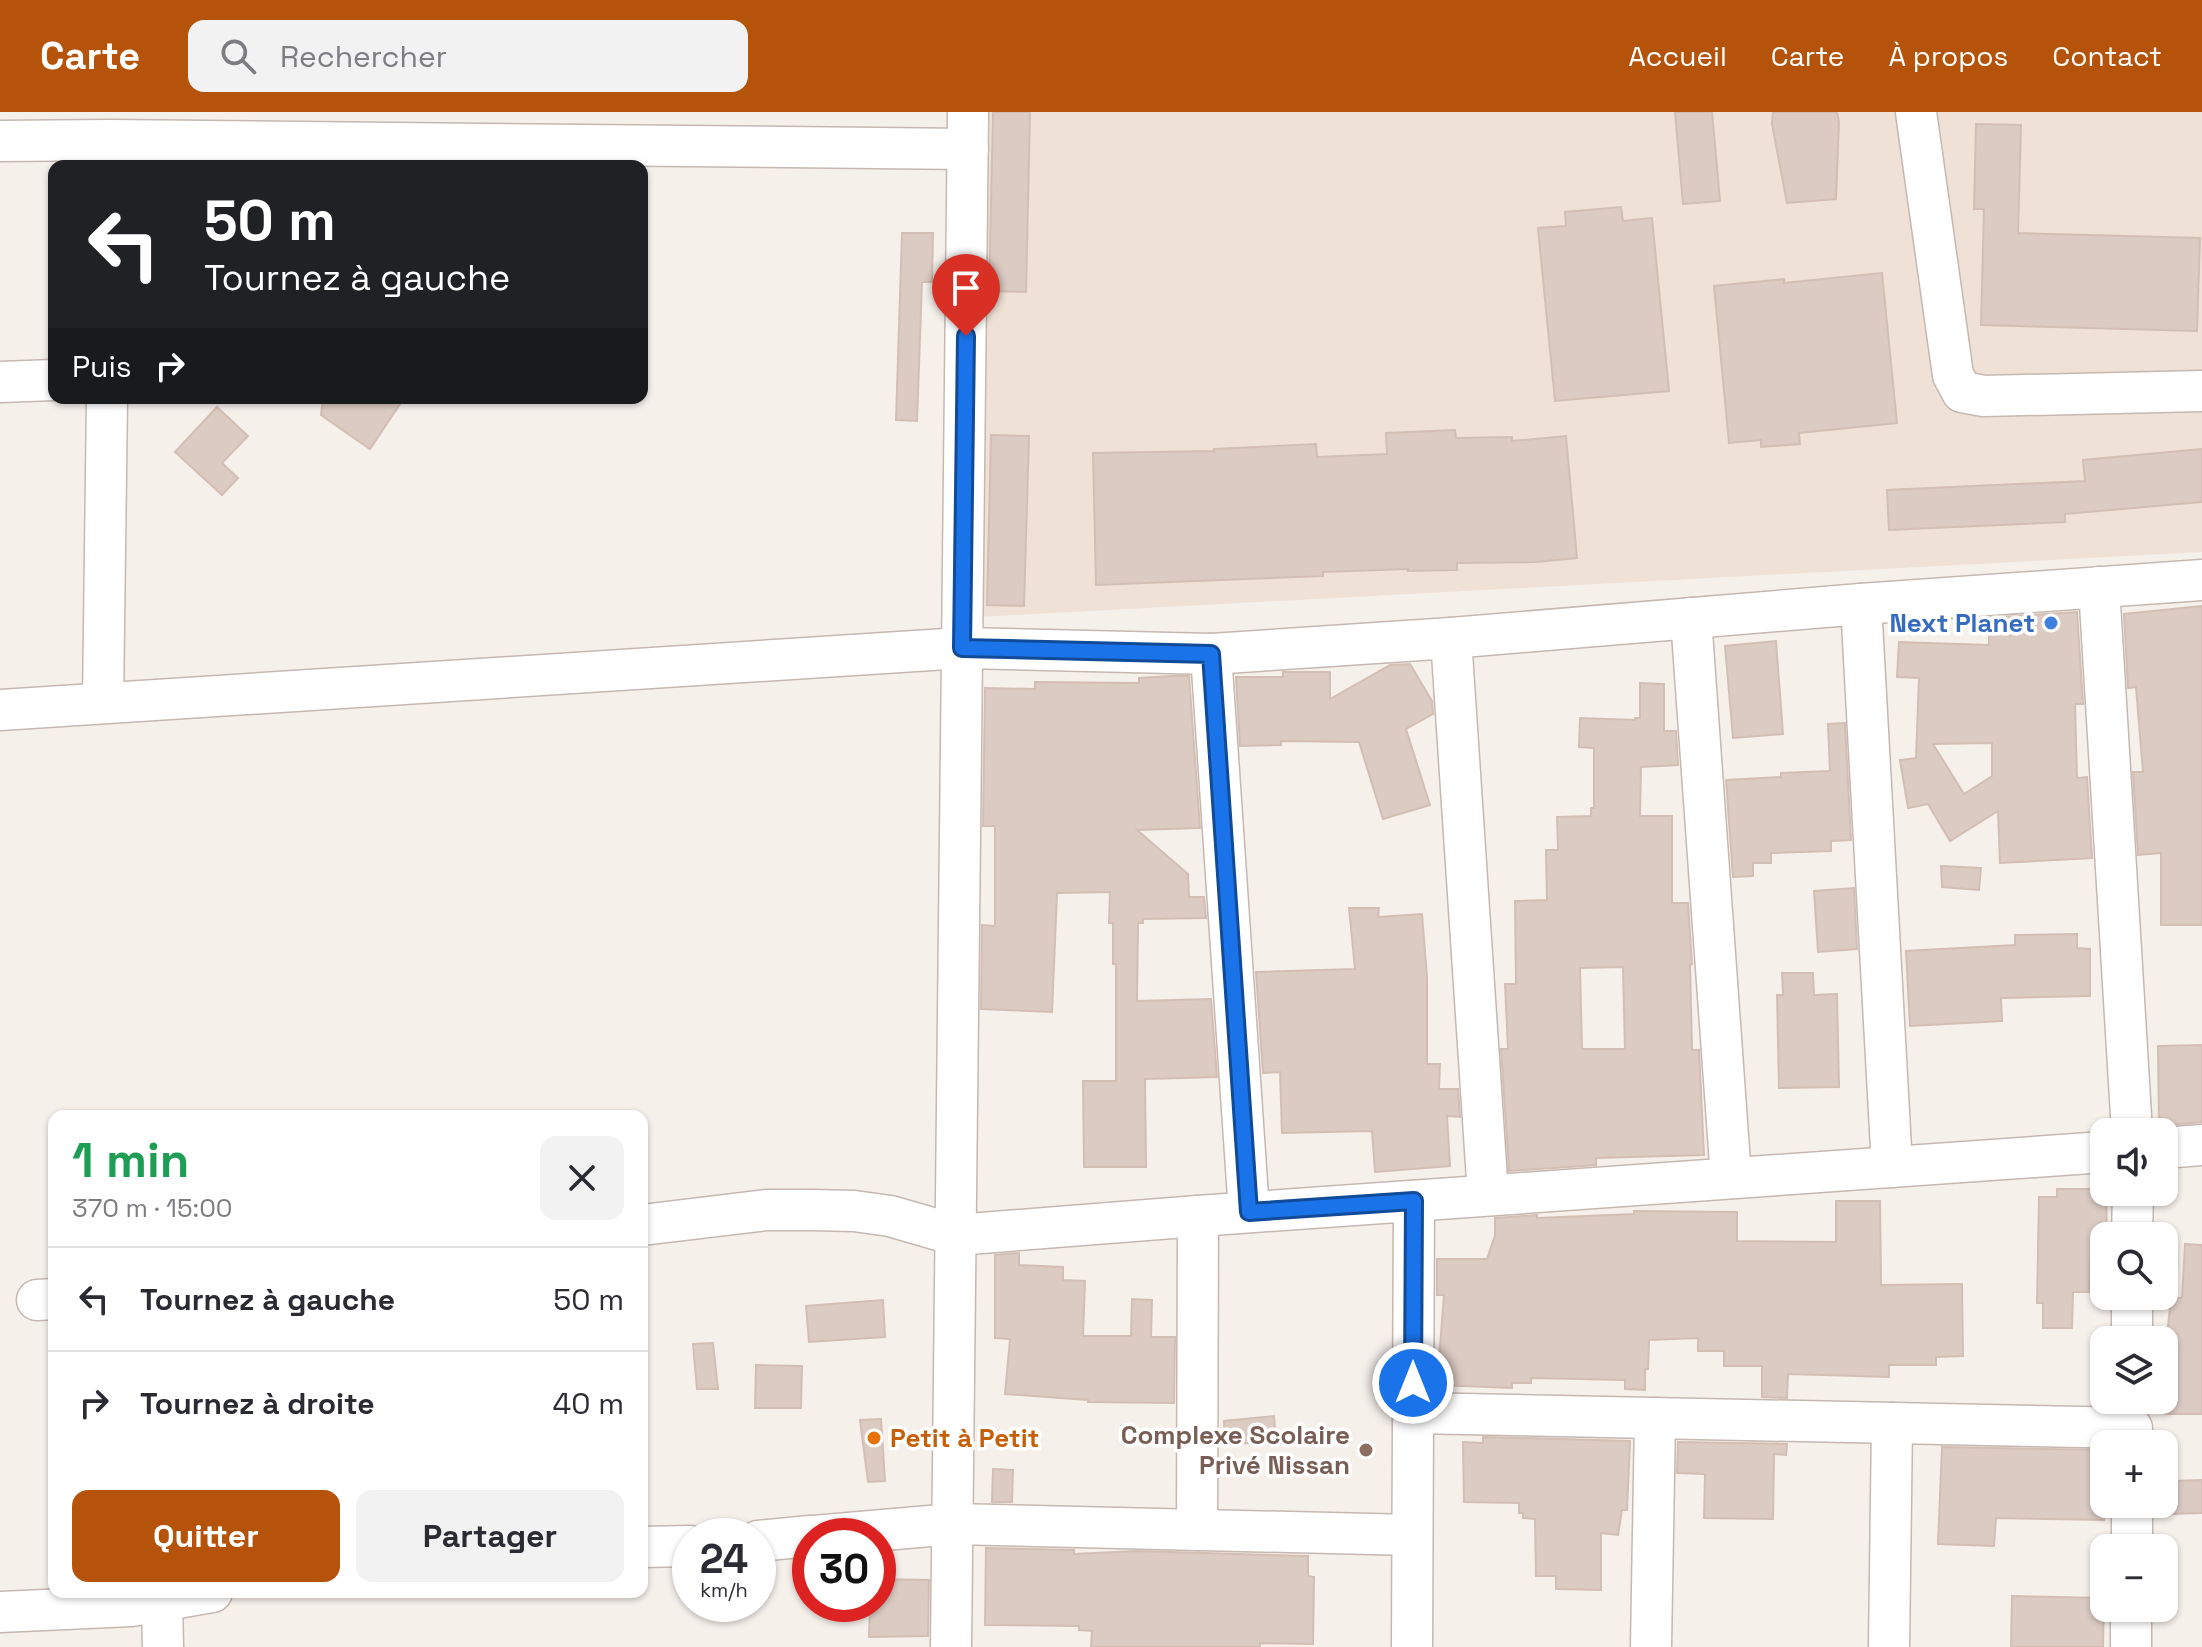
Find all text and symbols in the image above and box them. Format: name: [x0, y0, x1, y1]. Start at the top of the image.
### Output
search box: [188, 20, 748, 92]
text: Carte: [40, 32, 140, 80]
icon: search: [216, 34, 260, 78]
text: Rechercher: [280, 37, 447, 76]
text: Accueil: [1628, 38, 1727, 74]
text: Carte: [1771, 38, 1844, 74]
text: À propos: [1888, 38, 2008, 74]
text: Contact: [2052, 38, 2162, 74]
text: 50 m: [204, 185, 336, 256]
icon: left: [72, 192, 176, 296]
pin: [932, 254, 1000, 336]
text: Tournez à gauche: [204, 255, 510, 301]
icon: arrive: [944, 266, 988, 310]
icon: right: [148, 344, 192, 388]
text: Puis: [72, 347, 132, 386]
place label: Next Planet: [1889, 606, 2035, 640]
marker: Next Planet: [2042, 614, 2060, 632]
map controls: [2090, 1118, 2178, 1622]
button: sound: [2090, 1118, 2178, 1206]
text: 1 min: [72, 1130, 189, 1191]
button: close: [540, 1136, 624, 1220]
text: 370 m · 15:00: [72, 1191, 232, 1225]
button: search: [2090, 1222, 2178, 1310]
icon: left: [72, 1277, 116, 1321]
text: Tournez à gauche: [140, 1280, 395, 1319]
text: 50 m: [553, 1280, 624, 1319]
button: layers: [2090, 1326, 2178, 1414]
position arrow: [1371, 1341, 1455, 1425]
icon: right: [72, 1381, 116, 1425]
text: Tournez à droite: [140, 1384, 374, 1423]
text: 40 m: [553, 1384, 624, 1423]
place label: Complexe Scolaire Privé Nissan: [1121, 1418, 1350, 1482]
place label: Petit à Petit: [890, 1421, 1039, 1455]
marker: Petit à Petit: [865, 1429, 883, 1447]
button: +: [2090, 1430, 2178, 1518]
marker: Complexe Scolaire Privé Nissan: [1357, 1441, 1375, 1459]
button: Quitter: [72, 1490, 340, 1582]
button: Partager: [356, 1490, 624, 1582]
speed limit sign: 30: [792, 1518, 896, 1622]
text: 24: [700, 1534, 748, 1585]
button: −: [2090, 1534, 2178, 1622]
text: km/h: [700, 1577, 748, 1603]

